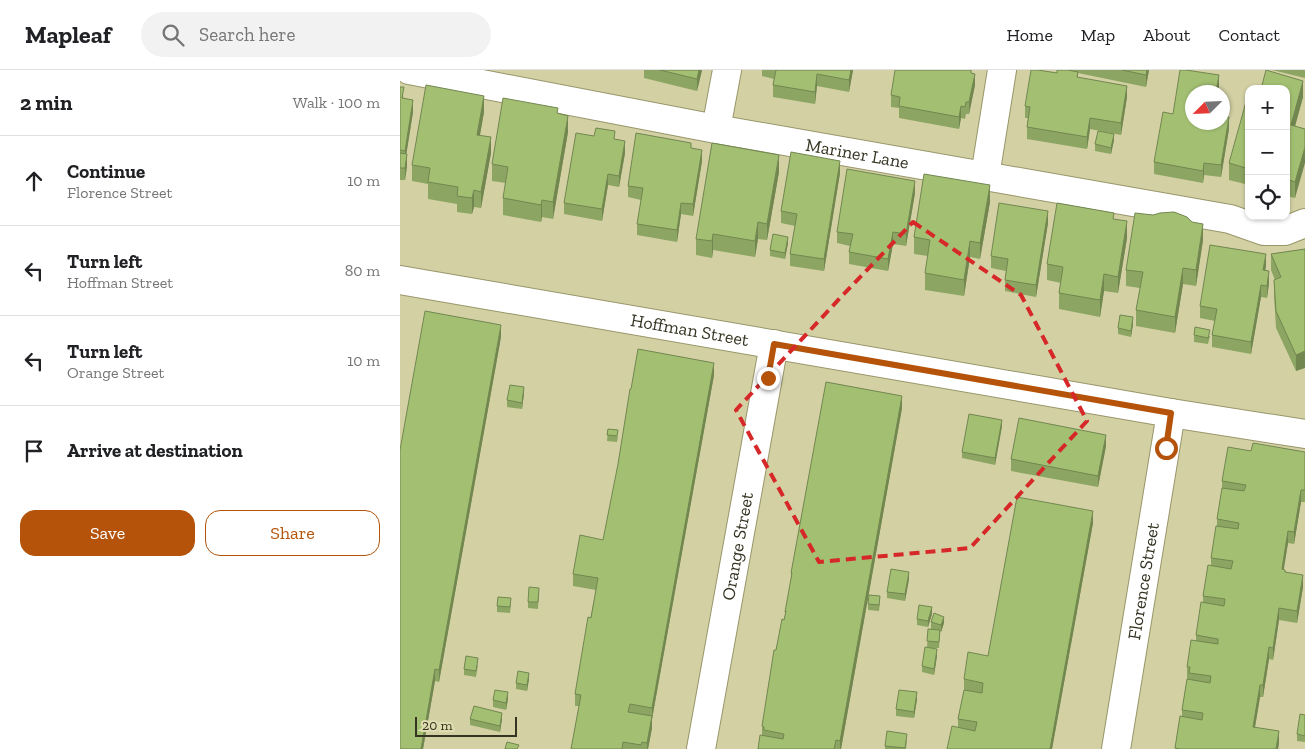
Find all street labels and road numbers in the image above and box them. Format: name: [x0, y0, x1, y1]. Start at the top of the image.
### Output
street label: Mariner Lane: [804, 134, 911, 174]
street label: Hoffman Street: [629, 309, 751, 351]
street label: Orange Street: [717, 490, 758, 602]
street label: Florence Street: [1123, 521, 1164, 642]

